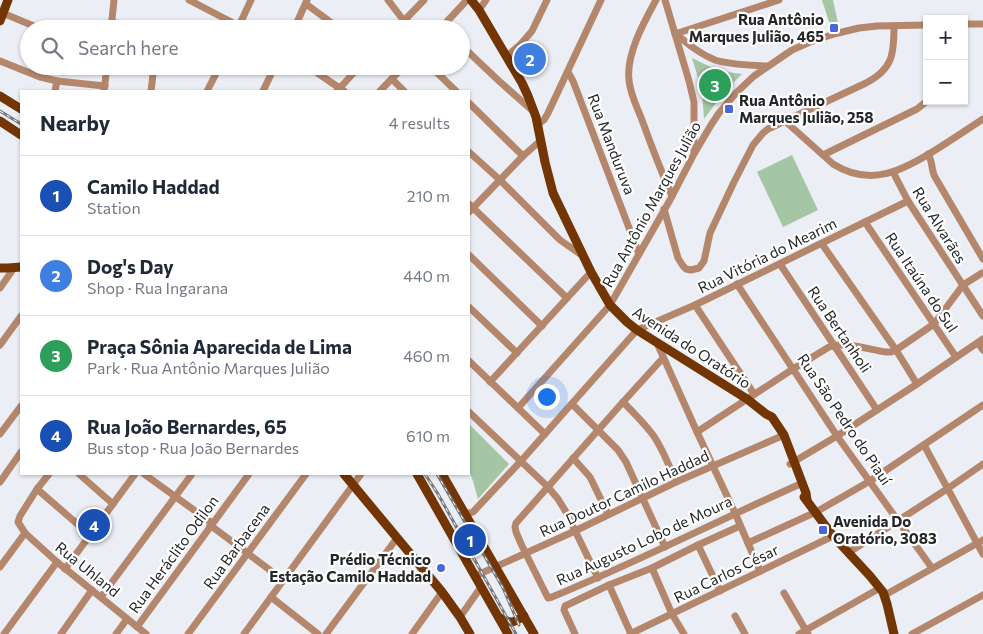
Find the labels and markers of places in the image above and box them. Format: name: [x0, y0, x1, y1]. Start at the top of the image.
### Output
place label: Rua Antônio Marques Julião, 465: [689, 10, 824, 45]
marker: Rua Antônio Marques Julião, 465: [828, 22, 840, 34]
pin: 2: [514, 40, 546, 78]
pin: 3: [699, 66, 731, 104]
place label: Rua Antônio Marques Julião, 258: [739, 91, 874, 126]
marker: Rua Antônio Marques Julião, 258: [723, 103, 735, 115]
pin: 4: [78, 506, 110, 544]
place label: Avenida Do Oratório, 3083: [833, 512, 937, 547]
pin: 1: [454, 521, 486, 559]
marker: Avenida Do Oratório, 3083: [817, 524, 829, 536]
place label: Prédio Técnico Estação Camilo Haddad: [269, 550, 431, 585]
marker: Prédio Técnico Estação Camilo Haddad: [435, 562, 447, 574]

